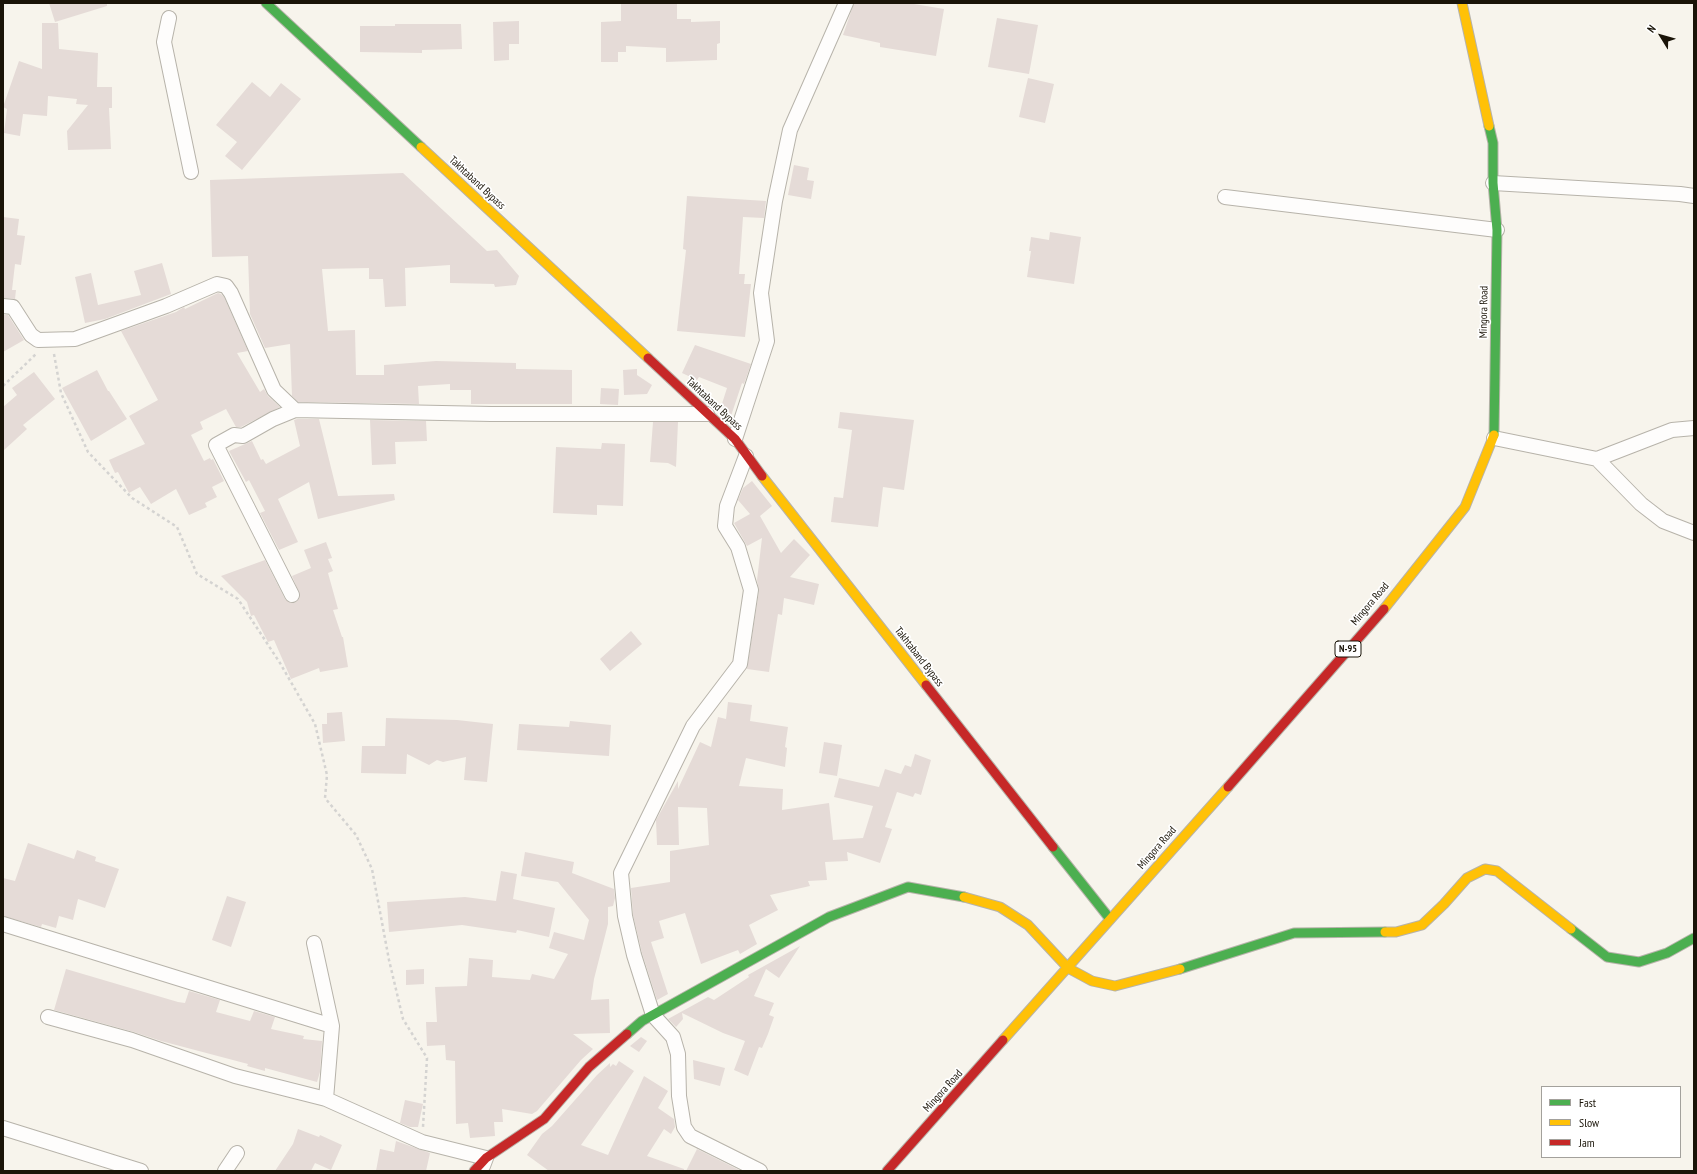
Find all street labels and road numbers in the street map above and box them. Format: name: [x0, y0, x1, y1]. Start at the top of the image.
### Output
street label: Takhtaband Bypass: [446, 154, 508, 212]
street label: Mingora Road: [1477, 286, 1491, 338]
street label: Takhtaband Bypass: [683, 375, 745, 433]
street label: Mingora Road: [1348, 580, 1392, 628]
street label: Takhtaband Bypass: [892, 625, 946, 689]
road number: N-95: [1335, 641, 1361, 657]
street label: Mingora Road: [1135, 824, 1179, 872]
street label: Mingora Road: [921, 1067, 965, 1115]

